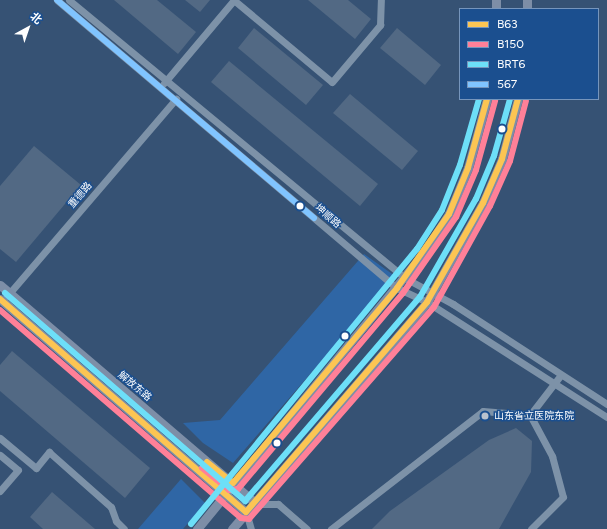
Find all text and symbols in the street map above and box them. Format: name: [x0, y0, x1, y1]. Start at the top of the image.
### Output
north arrow: [8, 8, 48, 48]
legend: [459, 8, 599, 100]
text: 北: [28, 10, 44, 27]
text: B63: [497, 17, 518, 31]
text: B150: [497, 37, 524, 51]
text: BRT6: [497, 57, 525, 71]
text: 567: [497, 77, 517, 91]
unlabelled marker: [497, 124, 507, 134]
street label: 重德路: [66, 180, 94, 210]
unlabelled marker: [295, 201, 305, 211]
street label: 坤顺路: [313, 202, 343, 230]
unlabelled marker: [340, 331, 350, 341]
street label: 解放东路: [116, 369, 154, 403]
marker: 山东省立医院东院: [479, 410, 491, 422]
place label: 山东省立医院东院: [494, 410, 574, 422]
unlabelled marker: [272, 438, 282, 448]

